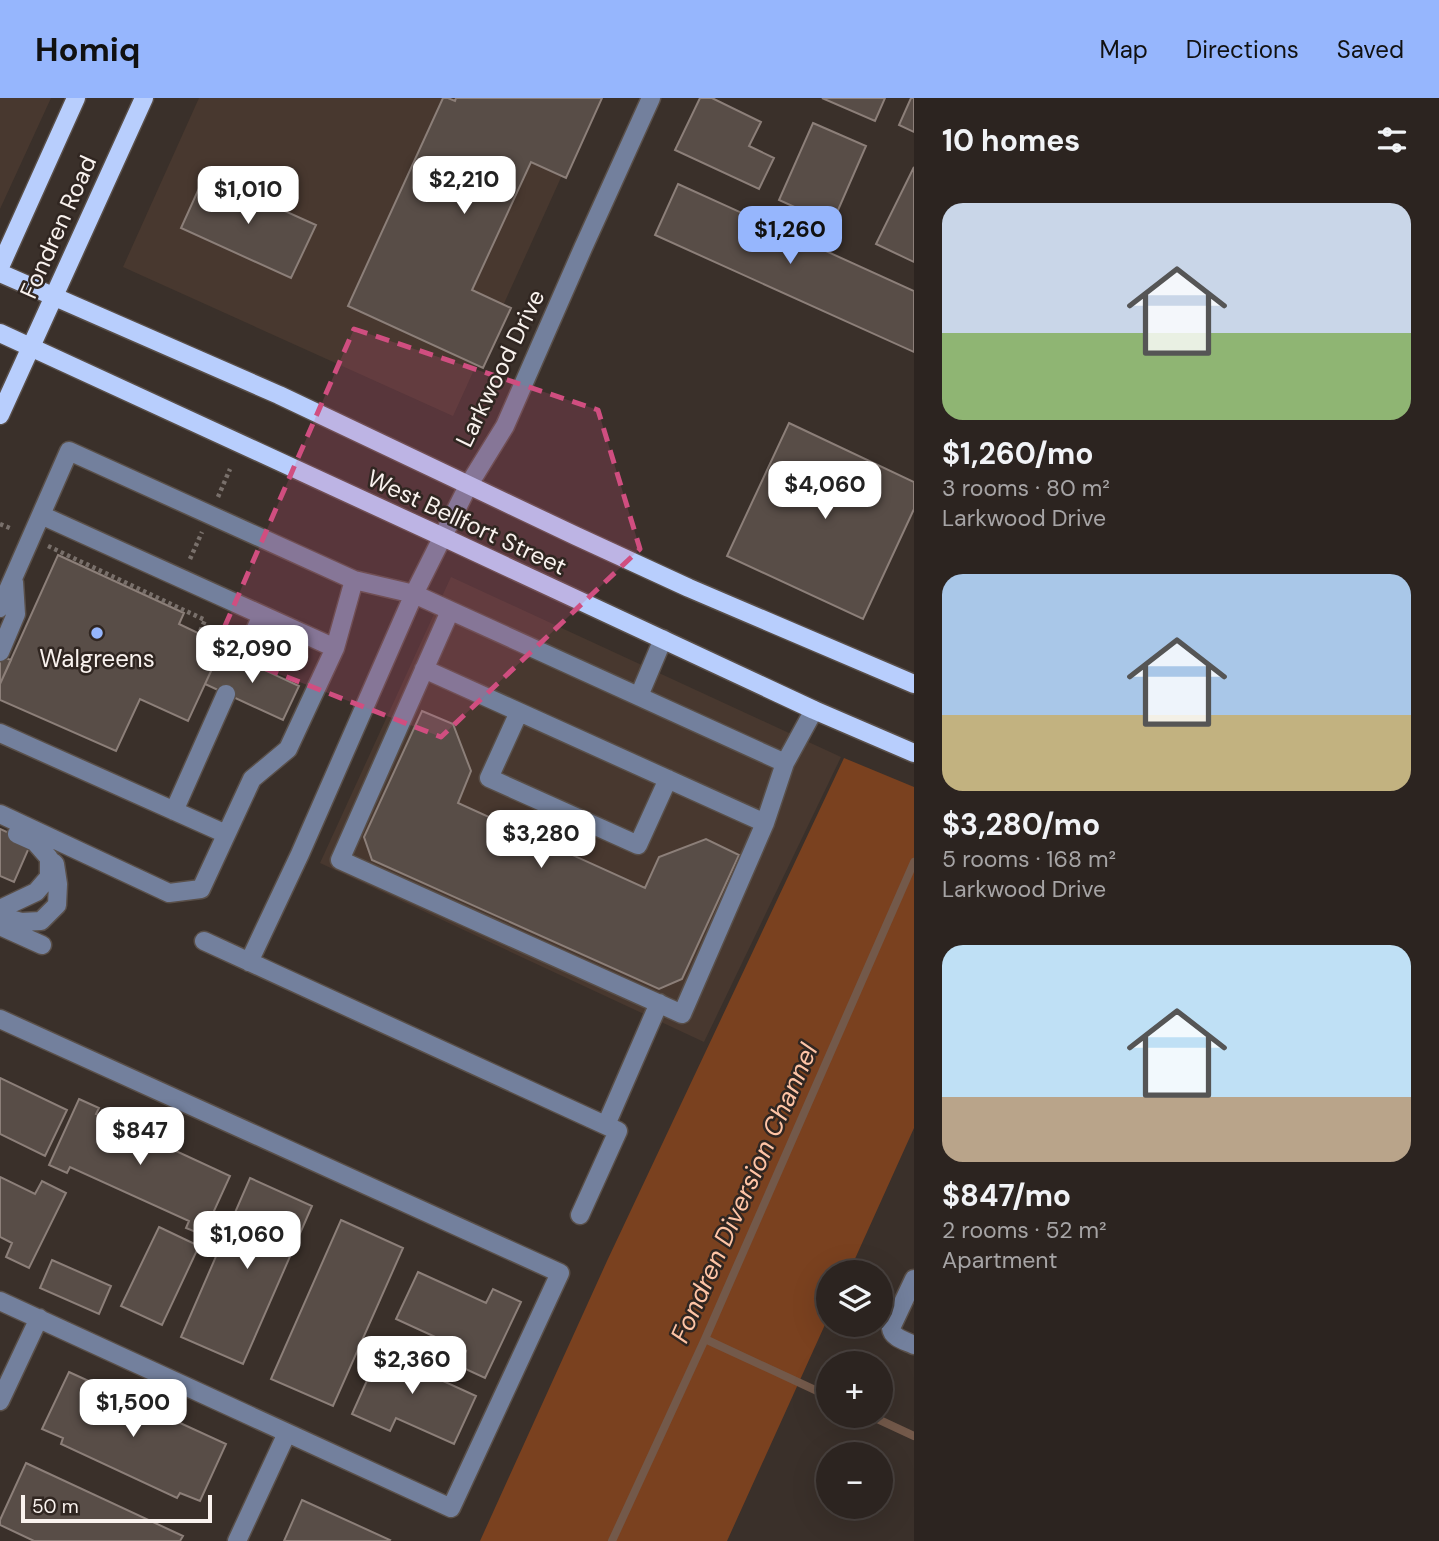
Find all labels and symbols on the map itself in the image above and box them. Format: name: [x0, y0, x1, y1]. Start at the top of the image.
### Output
street label: Fondren Road: [13, 151, 103, 303]
pin: $2,210: [407, 156, 521, 216]
pin: $1,010: [191, 166, 305, 226]
pin: $1,260: [733, 206, 847, 266]
street label: Larkwood Drive: [449, 284, 551, 452]
street label: West Bellfort Street: [362, 462, 572, 582]
pin: $4,060: [768, 462, 882, 521]
marker: Walgreens: [89, 625, 105, 641]
pin: $2,090: [195, 626, 309, 685]
place label: Walgreens: [39, 643, 155, 674]
pin: $3,280: [484, 810, 598, 870]
water label: Fondren Diversion Channel: [663, 1037, 826, 1348]
pin: $847: [99, 1108, 181, 1167]
pin: $1,060: [190, 1212, 304, 1271]
pin: $2,360: [355, 1336, 469, 1396]
pin: $1,500: [76, 1380, 190, 1439]
scale bar: [21, 1492, 212, 1524]

